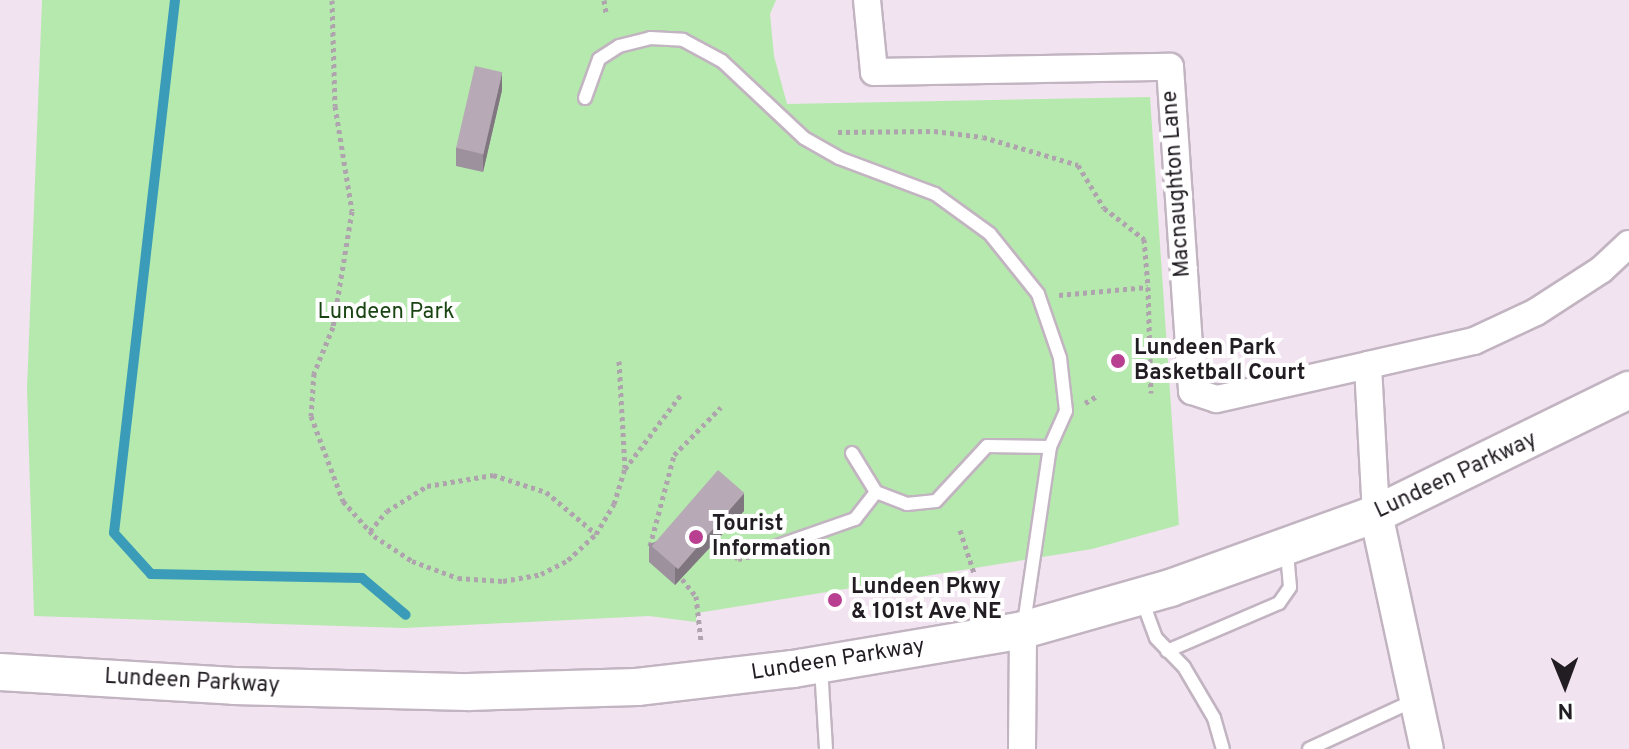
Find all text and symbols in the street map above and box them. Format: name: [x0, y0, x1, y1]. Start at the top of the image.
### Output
street label: Macnaughton Lane: [1157, 90, 1197, 278]
park label: Lundeen Park: [317, 300, 455, 326]
place label: Lundeen Park Basketball Court: [1134, 335, 1305, 386]
marker: Lundeen Park Basketball Court: [1109, 352, 1127, 370]
street label: Lundeen Parkway: [1371, 427, 1541, 525]
place label: Tourist Information: [712, 511, 831, 562]
marker: Tourist Information: [687, 528, 705, 546]
place label: Lundeen Pkwy & 101st Ave NE: [851, 574, 1003, 626]
marker: Lundeen Pkwy & 101st Ave NE: [826, 591, 844, 609]
street label: Lundeen Parkway: [749, 633, 927, 687]
north arrow: [1525, 645, 1605, 725]
street label: Lundeen Parkway: [104, 664, 280, 700]
text: N: [1557, 696, 1574, 723]

